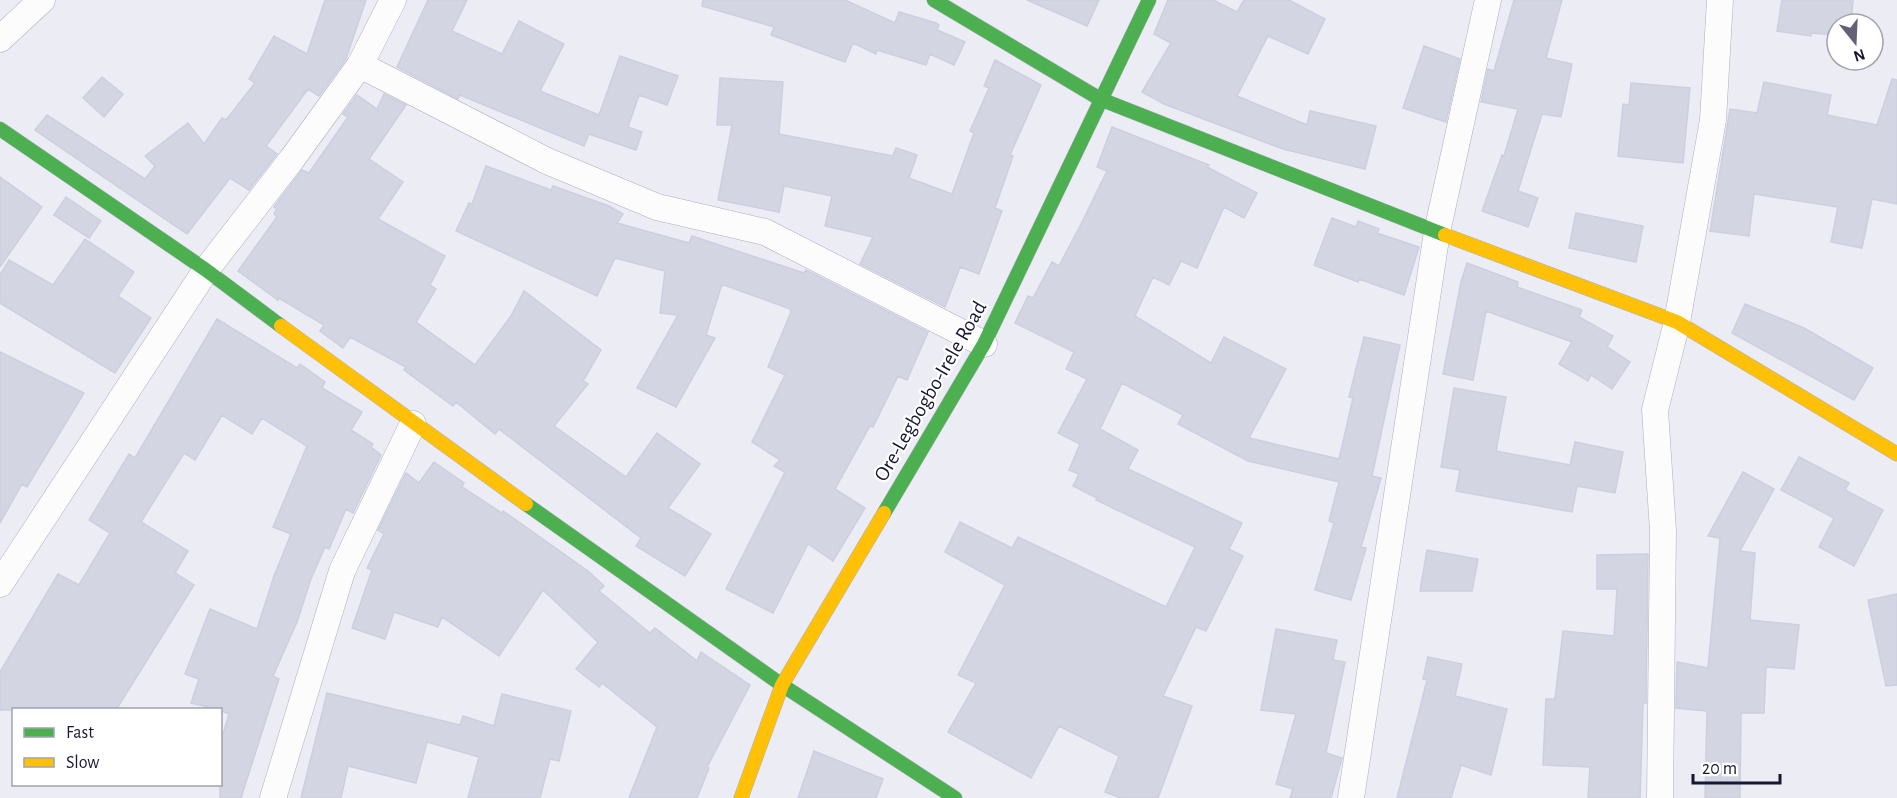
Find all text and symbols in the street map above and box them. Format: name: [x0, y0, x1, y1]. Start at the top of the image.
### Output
north arrow: [1825, 12, 1885, 72]
text: N: [1852, 46, 1867, 65]
street label: Ore-Legbogbo-Irele Road: [870, 298, 991, 485]
legend: [12, 708, 222, 786]
text: Fast: [66, 724, 94, 742]
scale bar: [1693, 747, 1780, 785]
text: Slow: [66, 754, 99, 772]
text: 20 m: [1702, 760, 1737, 778]

